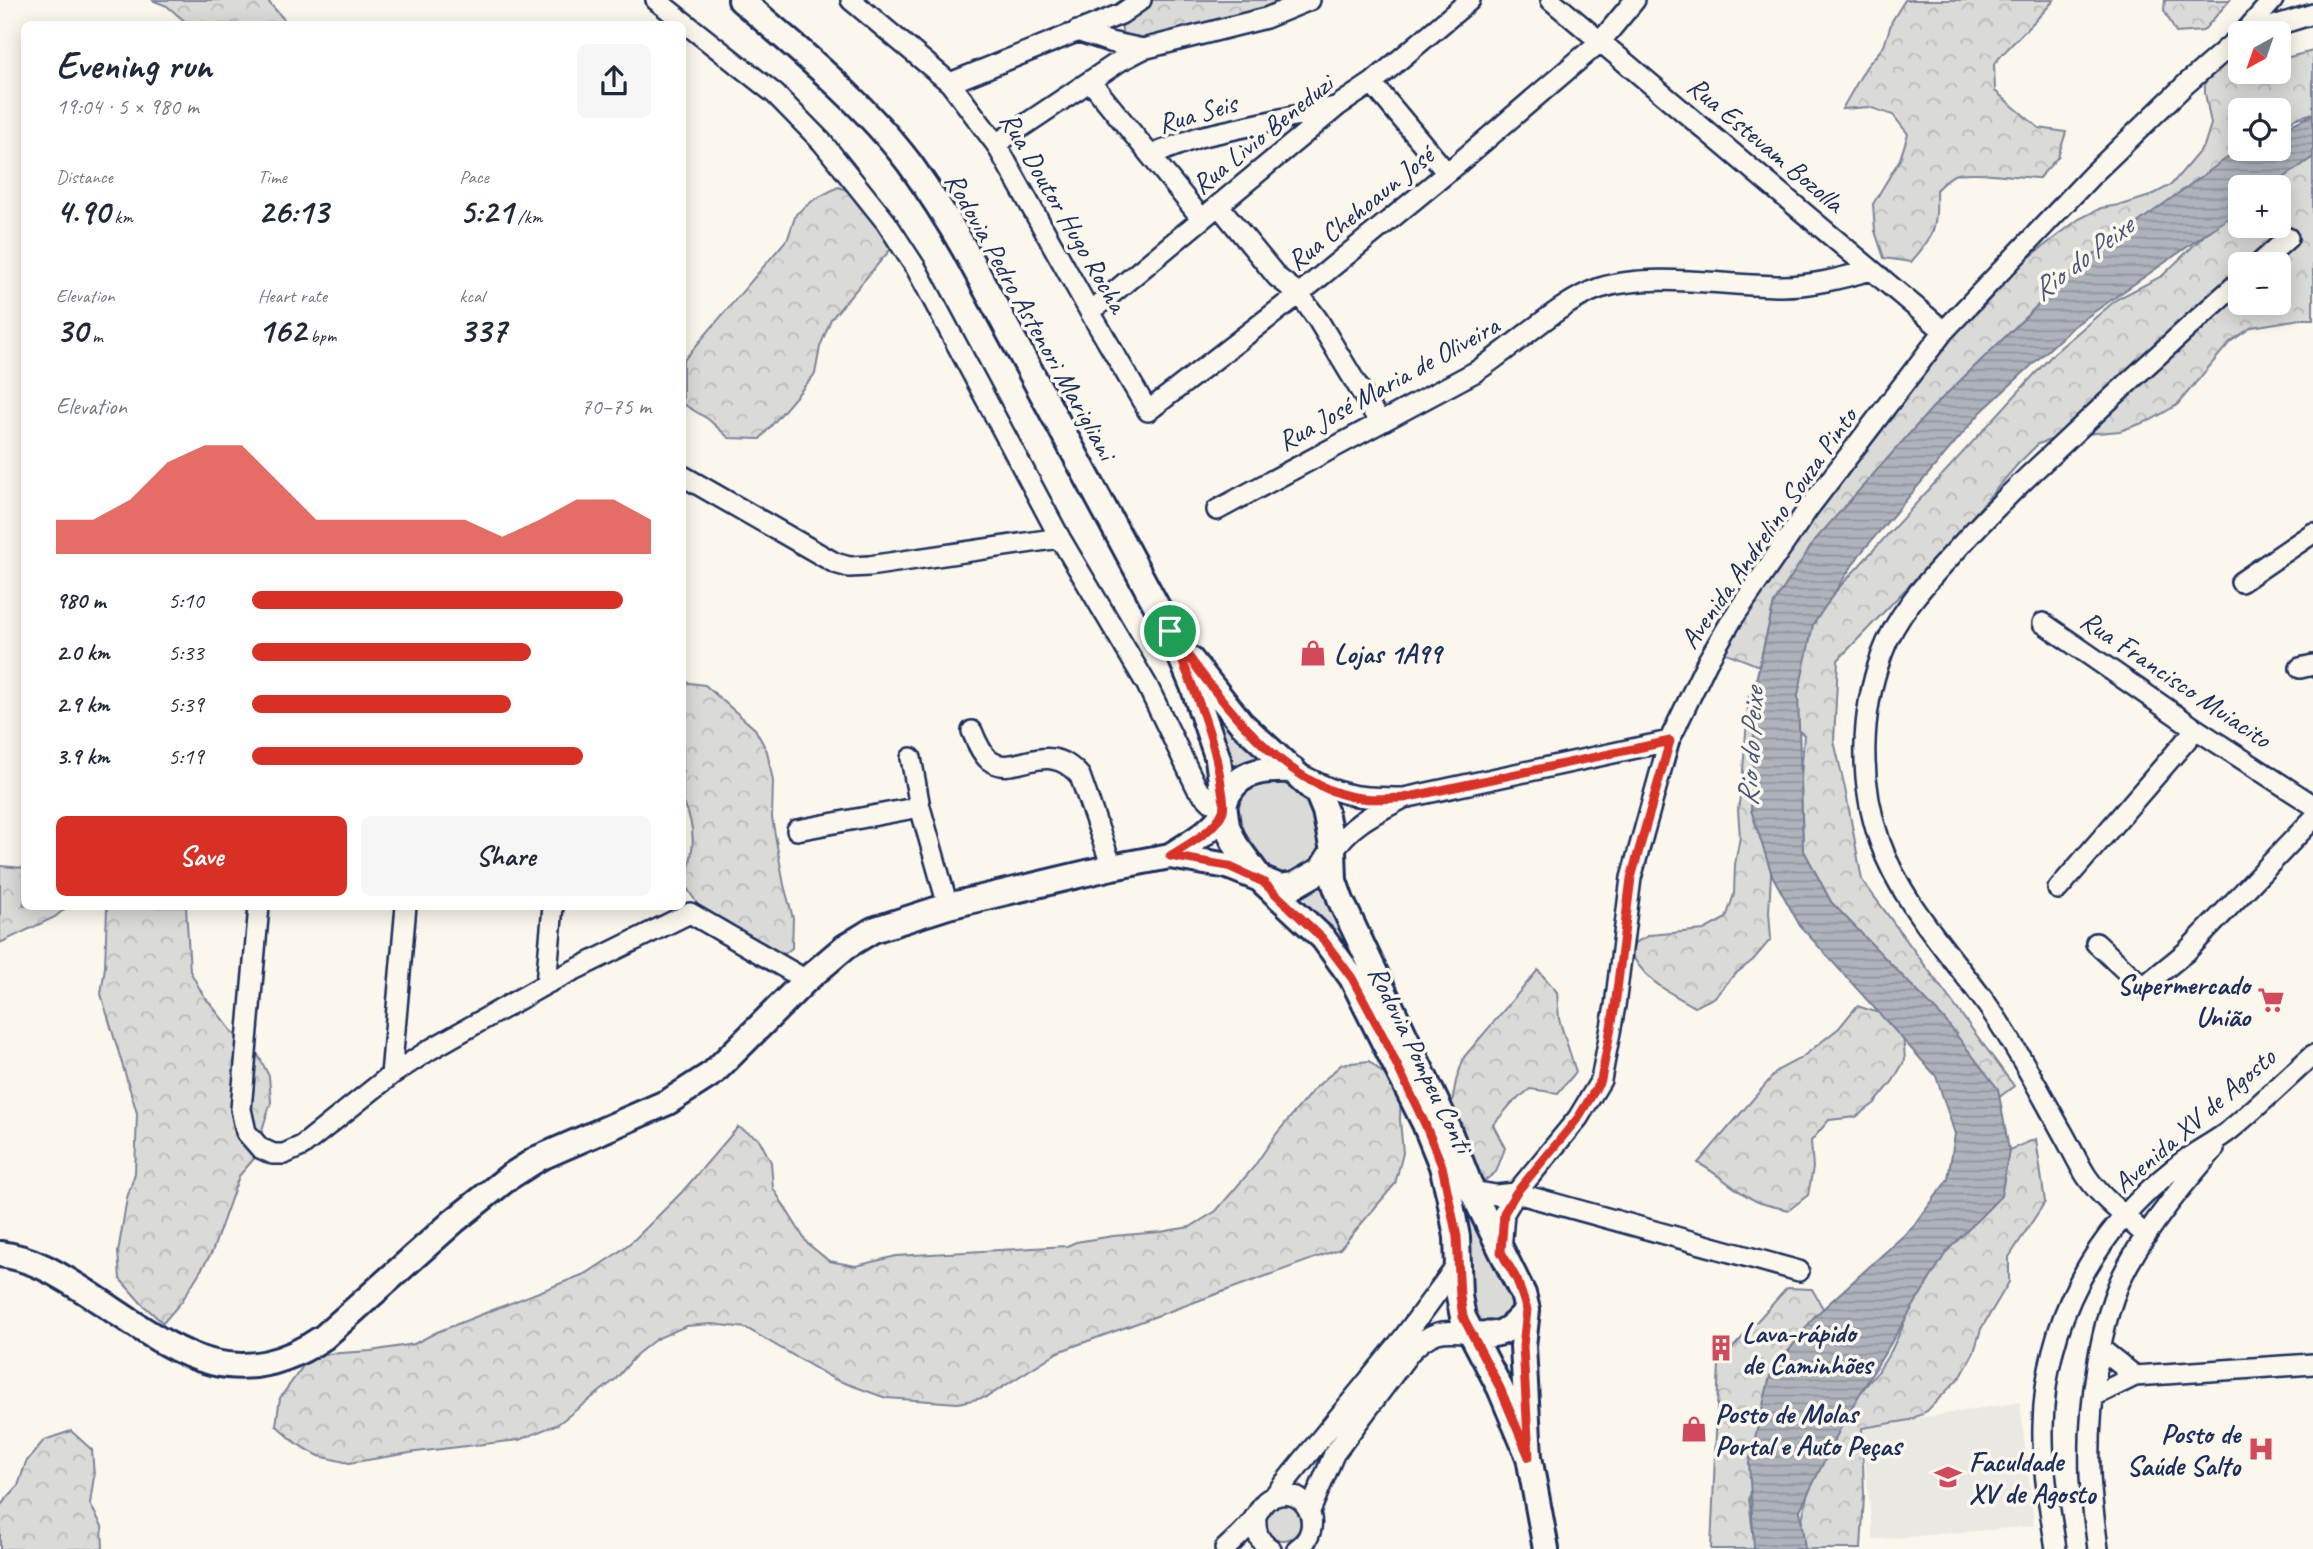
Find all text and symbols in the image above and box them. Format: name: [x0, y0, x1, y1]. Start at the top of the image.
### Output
north arrow: [2228, 21, 2291, 84]
map controls: [2228, 21, 2291, 315]
text: Evening run: [56, 42, 212, 89]
button: share: [577, 44, 651, 118]
street label: Rua Livio Beneduzi: [1184, 64, 1343, 202]
street label: Rua Estevam Bozolla: [1680, 68, 1853, 221]
street label: Rua Seis: [1154, 84, 1243, 141]
text: 19:04 · 5 × 980 m: [56, 92, 199, 121]
button: locate: [2228, 98, 2291, 161]
street label: Rua Doutor Hugo Rocha: [992, 106, 1137, 321]
street label: Rua Chehoaun José: [1280, 136, 1443, 278]
text: Distance: [56, 165, 113, 189]
text: Time: [258, 165, 287, 189]
text: Pace: [459, 165, 489, 189]
street label: Rodovia Pedro Astenori Marigliani: [937, 166, 1126, 469]
button: +: [2228, 175, 2291, 238]
text: 4.90: [56, 189, 110, 234]
text: 26:13: [258, 189, 328, 234]
text: 5:21: [459, 189, 513, 234]
text: km: [110, 205, 133, 229]
text: /km: [513, 205, 542, 229]
water label: Rio do Peixe: [2023, 205, 2144, 309]
button: −: [2228, 252, 2291, 315]
text: Elevation: [56, 284, 114, 308]
text: Heart rate: [258, 284, 327, 308]
text: kcal: [459, 284, 484, 308]
street label: Rua José Maria de Oliveira: [1271, 307, 1507, 458]
text: 30: [56, 308, 88, 353]
text: 162: [258, 308, 306, 353]
text: 337: [459, 308, 506, 353]
text: m: [88, 324, 103, 348]
text: bpm: [306, 324, 336, 348]
text: Elevation: [56, 392, 127, 421]
text: 70–75 m: [581, 392, 651, 421]
street label: Avenida Andrelino Souza Pinto: [1672, 398, 1866, 655]
text: 980 m: [56, 586, 105, 615]
text: 5:10: [168, 586, 204, 615]
pin: [1140, 601, 1200, 661]
street label: Rua Francisco Muiacito: [2074, 602, 2280, 757]
icon: arrive: [1151, 612, 1189, 650]
place label: Lojas 1A99: [1334, 636, 1445, 671]
text: 2.0 km: [56, 638, 110, 667]
text: 5:33: [168, 638, 204, 667]
shop icon: Lojas 1A99: [1298, 638, 1328, 668]
water label: Rio do Peixe: [1728, 683, 1772, 807]
text: 2.9 km: [56, 690, 109, 719]
text: 5:39: [168, 690, 204, 719]
text: 3.9 km: [56, 742, 109, 771]
text: 5:19: [168, 742, 204, 771]
button: Save: [56, 816, 347, 896]
button: Share: [361, 816, 651, 896]
street label: Rodovia Pompeu Conti: [1361, 960, 1483, 1162]
place label: Supermercado União: [2117, 967, 2253, 1034]
supermarket icon: Supermercado União: [2256, 985, 2286, 1015]
street label: Avenida XV de Agosto: [2106, 1038, 2284, 1200]
place label: Lava-rápido de Caminhões: [1742, 1315, 1875, 1382]
building icon: Lava-rápido de Caminhões: [1706, 1333, 1736, 1363]
place label: Posto de Molas Portal e Auto Peças: [1715, 1396, 1905, 1463]
shop icon: Posto de Molas Portal e Auto Peças: [1679, 1414, 1709, 1444]
place label: Posto de Saúde Salto: [2126, 1416, 2243, 1483]
hospital icon: Posto de Saúde Salto: [2246, 1434, 2276, 1464]
place label: Faculdade XV de Agosto: [1969, 1444, 2097, 1511]
school or university icon: Faculdade XV de Agosto: [1933, 1462, 1963, 1492]

